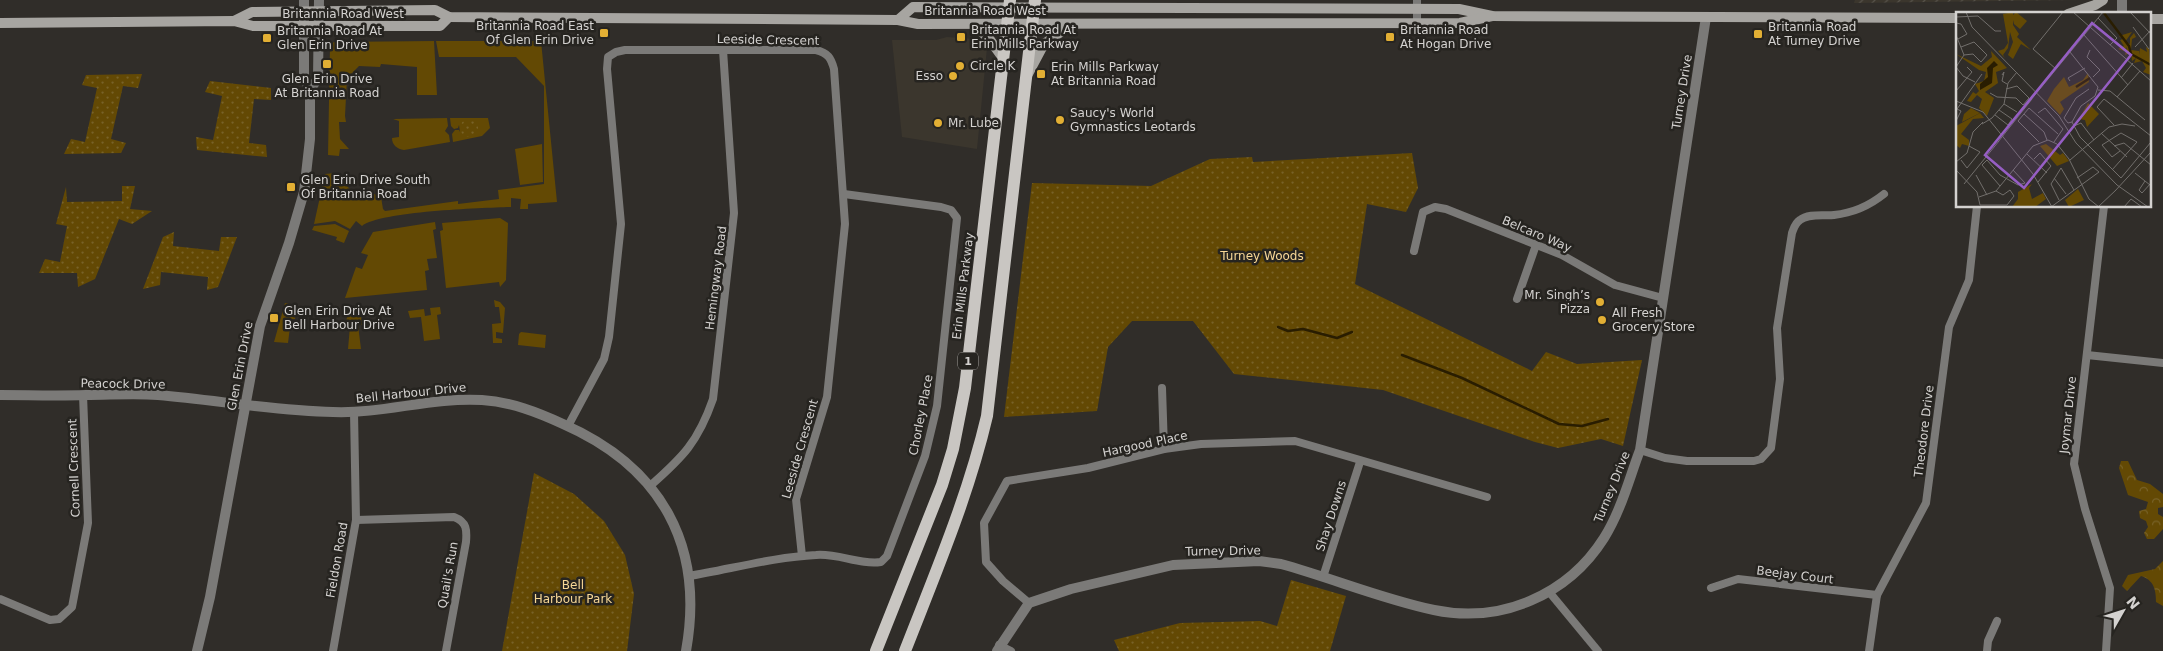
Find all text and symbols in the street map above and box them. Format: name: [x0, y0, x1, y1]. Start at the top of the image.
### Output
street label: Britannia Road West: [924, 4, 1046, 18]
street label: Britannia Road West: [282, 7, 404, 21]
inset map: [1956, 12, 2150, 208]
place label: Britannia Road East Of Glen Erin Drive: [476, 19, 594, 47]
place label: Britannia Road At Turney Drive: [1768, 20, 1860, 48]
place label: Britannia Road At Erin Mills Parkway: [971, 23, 1079, 51]
place label: Britannia Road At Hogan Drive: [1400, 23, 1491, 51]
place label: Britannia Road At Glen Erin Drive: [277, 24, 382, 52]
marker: Britannia Road East Of Glen Erin Drive: [598, 27, 610, 39]
marker: Britannia Road At Turney Drive: [1752, 28, 1764, 40]
marker: Britannia Road At Erin Mills Parkway: [955, 31, 967, 43]
marker: Britannia Road At Hogan Drive: [1384, 31, 1396, 43]
marker: Britannia Road At Glen Erin Drive: [261, 32, 273, 44]
street label: Leeside Crescent: [717, 32, 820, 48]
street label: Turney Drive: [1669, 54, 1695, 131]
marker: Glen Erin Drive At Britannia Road: [321, 58, 333, 70]
place label: Circle K: [970, 59, 1017, 73]
marker: Circle K: [954, 60, 966, 72]
place label: Erin Mills Parkway At Britannia Road: [1051, 60, 1159, 88]
marker: Erin Mills Parkway At Britannia Road: [1035, 68, 1047, 80]
place label: Esso: [916, 69, 943, 83]
marker: Esso: [947, 70, 959, 82]
place label: Glen Erin Drive At Britannia Road: [275, 72, 379, 100]
place label: Saucy's World Gymnastics Leotards: [1070, 106, 1196, 134]
marker: Saucy's World Gymnastics Leotards: [1054, 114, 1066, 126]
place label: Mr. Lube: [948, 116, 999, 130]
marker: Mr. Lube: [932, 117, 944, 129]
place label: Glen Erin Drive South Of Britannia Road: [301, 173, 430, 201]
marker: Glen Erin Drive South Of Britannia Road: [285, 181, 297, 193]
street label: Belcaro Way: [1500, 213, 1574, 255]
street label: Hemingway Road: [703, 225, 729, 331]
street label: Erin Mills Parkway: [949, 232, 977, 340]
park label: Turney Woods: [1219, 249, 1304, 263]
place label: Mr. Singh’s Pizza: [1524, 288, 1590, 316]
marker: Mr. Singh’s Pizza: [1594, 296, 1606, 308]
place label: Glen Erin Drive At Bell Harbour Drive: [284, 304, 395, 332]
place label: All Fresh Grocery Store: [1612, 306, 1695, 334]
marker: Glen Erin Drive At Bell Harbour Drive: [268, 312, 280, 324]
marker: All Fresh Grocery Store: [1596, 314, 1608, 326]
street label: Glen Erin Drive: [224, 320, 256, 412]
road number: 1: [958, 352, 978, 370]
street label: Chorley Place: [906, 374, 936, 456]
street label: Peacock Drive: [80, 376, 166, 392]
street label: Joymar Drive: [2057, 376, 2079, 455]
street label: Bell Harbour Drive: [355, 380, 467, 406]
street label: Theodore Drive: [1911, 384, 1937, 479]
street label: Leeside Crescent: [779, 397, 821, 500]
street label: Cornell Crescent: [65, 418, 83, 518]
street label: Hargood Place: [1101, 428, 1189, 460]
street label: Turney Drive: [1591, 449, 1633, 526]
street label: Shay Downs: [1313, 479, 1349, 553]
street label: Fieldon Road: [323, 521, 351, 599]
street label: Quail's Run: [435, 541, 461, 609]
street label: Turney Drive: [1184, 543, 1261, 559]
street label: Beejay Court: [1756, 563, 1835, 587]
park label: Bell Harbour Park: [534, 578, 612, 606]
north arrow: [2098, 586, 2148, 636]
text: N: [2123, 593, 2143, 612]

